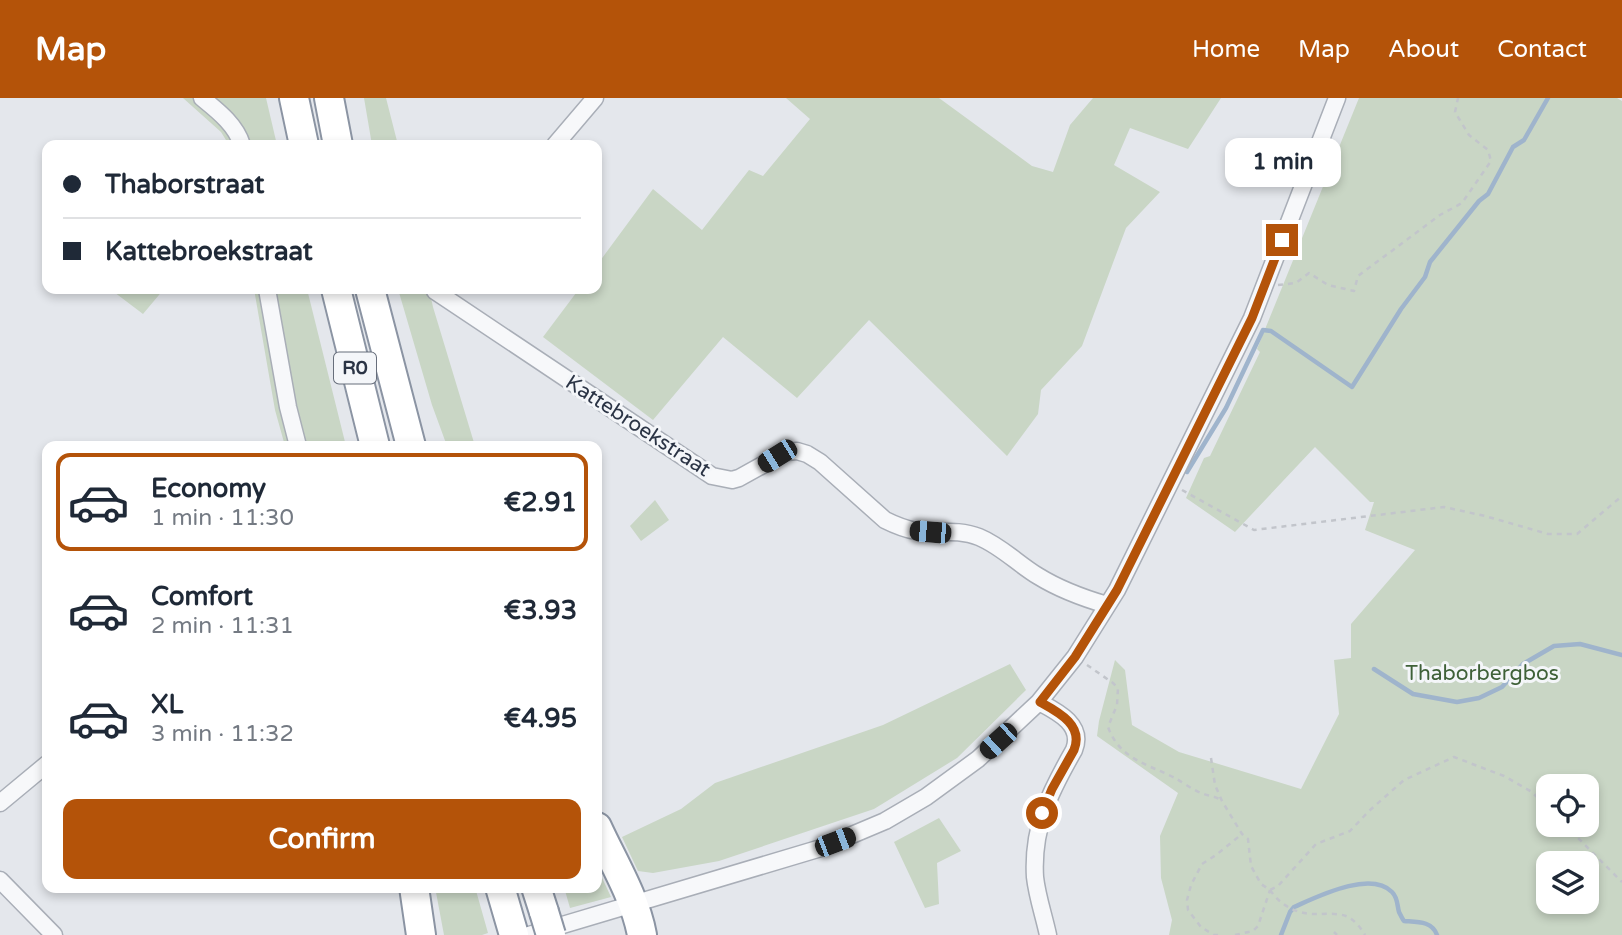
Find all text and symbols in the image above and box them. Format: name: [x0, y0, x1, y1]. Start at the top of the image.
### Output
text: Map: [35, 30, 106, 69]
text: Home: [1192, 35, 1260, 64]
text: Map: [1298, 35, 1350, 64]
text: About: [1388, 35, 1459, 64]
text: Contact: [1497, 35, 1587, 64]
callout: 1 min: [1224, 138, 1340, 188]
text: 1 min: [1252, 148, 1314, 176]
text: Thaborstraat: [105, 169, 264, 200]
route end: [1266, 224, 1298, 256]
text: Kattebroekstraat: [105, 236, 313, 267]
road number: R0: [334, 352, 376, 384]
street label: Kattebroekstraat: [561, 370, 715, 482]
car: [754, 436, 801, 476]
icon: car: [67, 471, 130, 534]
text: Economy: [151, 473, 266, 504]
text: €2.91: [504, 487, 577, 518]
text: 1 min · 11:30: [151, 504, 294, 532]
car: [909, 520, 952, 544]
icon: car: [67, 579, 130, 642]
text: Comfort: [151, 581, 253, 612]
text: €3.93: [504, 595, 577, 626]
text: 2 min · 11:31: [151, 612, 294, 640]
park label: Thaborbergbos: [1405, 661, 1559, 686]
icon: car: [67, 687, 130, 750]
text: XL: [151, 689, 183, 720]
text: €4.95: [504, 703, 577, 734]
car: [976, 719, 1021, 763]
text: 3 min · 11:32: [151, 720, 294, 748]
map controls: [1536, 774, 1599, 914]
button: locate: [1536, 774, 1599, 837]
route start: [1026, 797, 1058, 829]
button: Confirm: [63, 799, 581, 879]
car: [812, 825, 859, 859]
button: layers: [1536, 851, 1599, 914]

